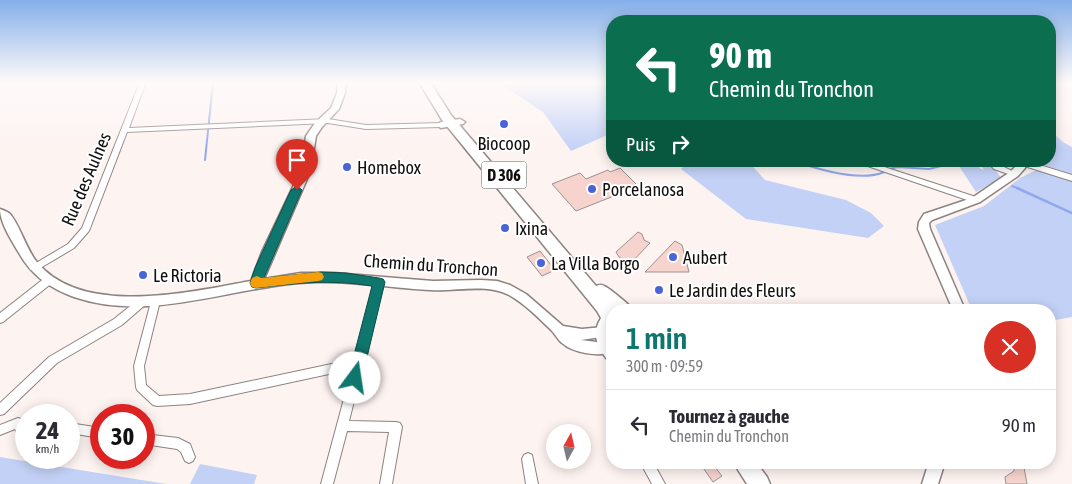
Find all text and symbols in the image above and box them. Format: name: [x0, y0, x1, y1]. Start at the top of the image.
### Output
icon: left: [626, 35, 691, 100]
text: 90 m: [709, 35, 772, 75]
text: Chemin du Tronchon: [709, 76, 874, 102]
marker: Biocoop: [498, 118, 510, 130]
street label: Rue des Aulnes: [57, 129, 115, 229]
icon: right: [666, 130, 694, 158]
place label: Biocoop: [477, 133, 531, 154]
text: Puis: [626, 133, 656, 155]
pin: [276, 139, 318, 190]
icon: arrive: [283, 146, 311, 174]
place label: Homebox: [357, 157, 421, 178]
marker: Homebox: [341, 161, 353, 173]
road number: D 306: [482, 162, 526, 188]
place label: Porcelanosa: [602, 179, 684, 200]
marker: Porcelanosa: [586, 183, 598, 195]
place label: Ixina: [515, 218, 548, 239]
marker: Ixina: [499, 222, 511, 234]
place label: Aubert: [683, 247, 728, 268]
street label: Chemin du Tronchon: [363, 250, 499, 280]
marker: Aubert: [667, 251, 679, 263]
place label: La Villa Borgo: [551, 253, 640, 274]
marker: La Villa Borgo: [535, 257, 547, 269]
place label: Le Rictoria: [153, 265, 222, 286]
marker: Le Rictoria: [137, 269, 149, 281]
place label: Le Jardin des Fleurs: [669, 280, 796, 301]
marker: Le Jardin des Fleurs: [653, 284, 665, 296]
text: 1 min: [626, 321, 687, 355]
button: close: [984, 321, 1036, 373]
position arrow: [328, 351, 380, 403]
text: 300 m · 09:59: [626, 357, 703, 375]
speed limit sign: 30: [90, 404, 155, 469]
text: Tournez à gauche: [669, 405, 789, 427]
icon: left: [626, 411, 654, 439]
text: 90 m: [1002, 414, 1036, 436]
text: 24: [36, 416, 59, 444]
north arrow: [546, 424, 591, 469]
map controls: [546, 424, 591, 469]
text: Chemin du Tronchon: [669, 427, 789, 445]
text: km/h: [36, 442, 59, 456]

